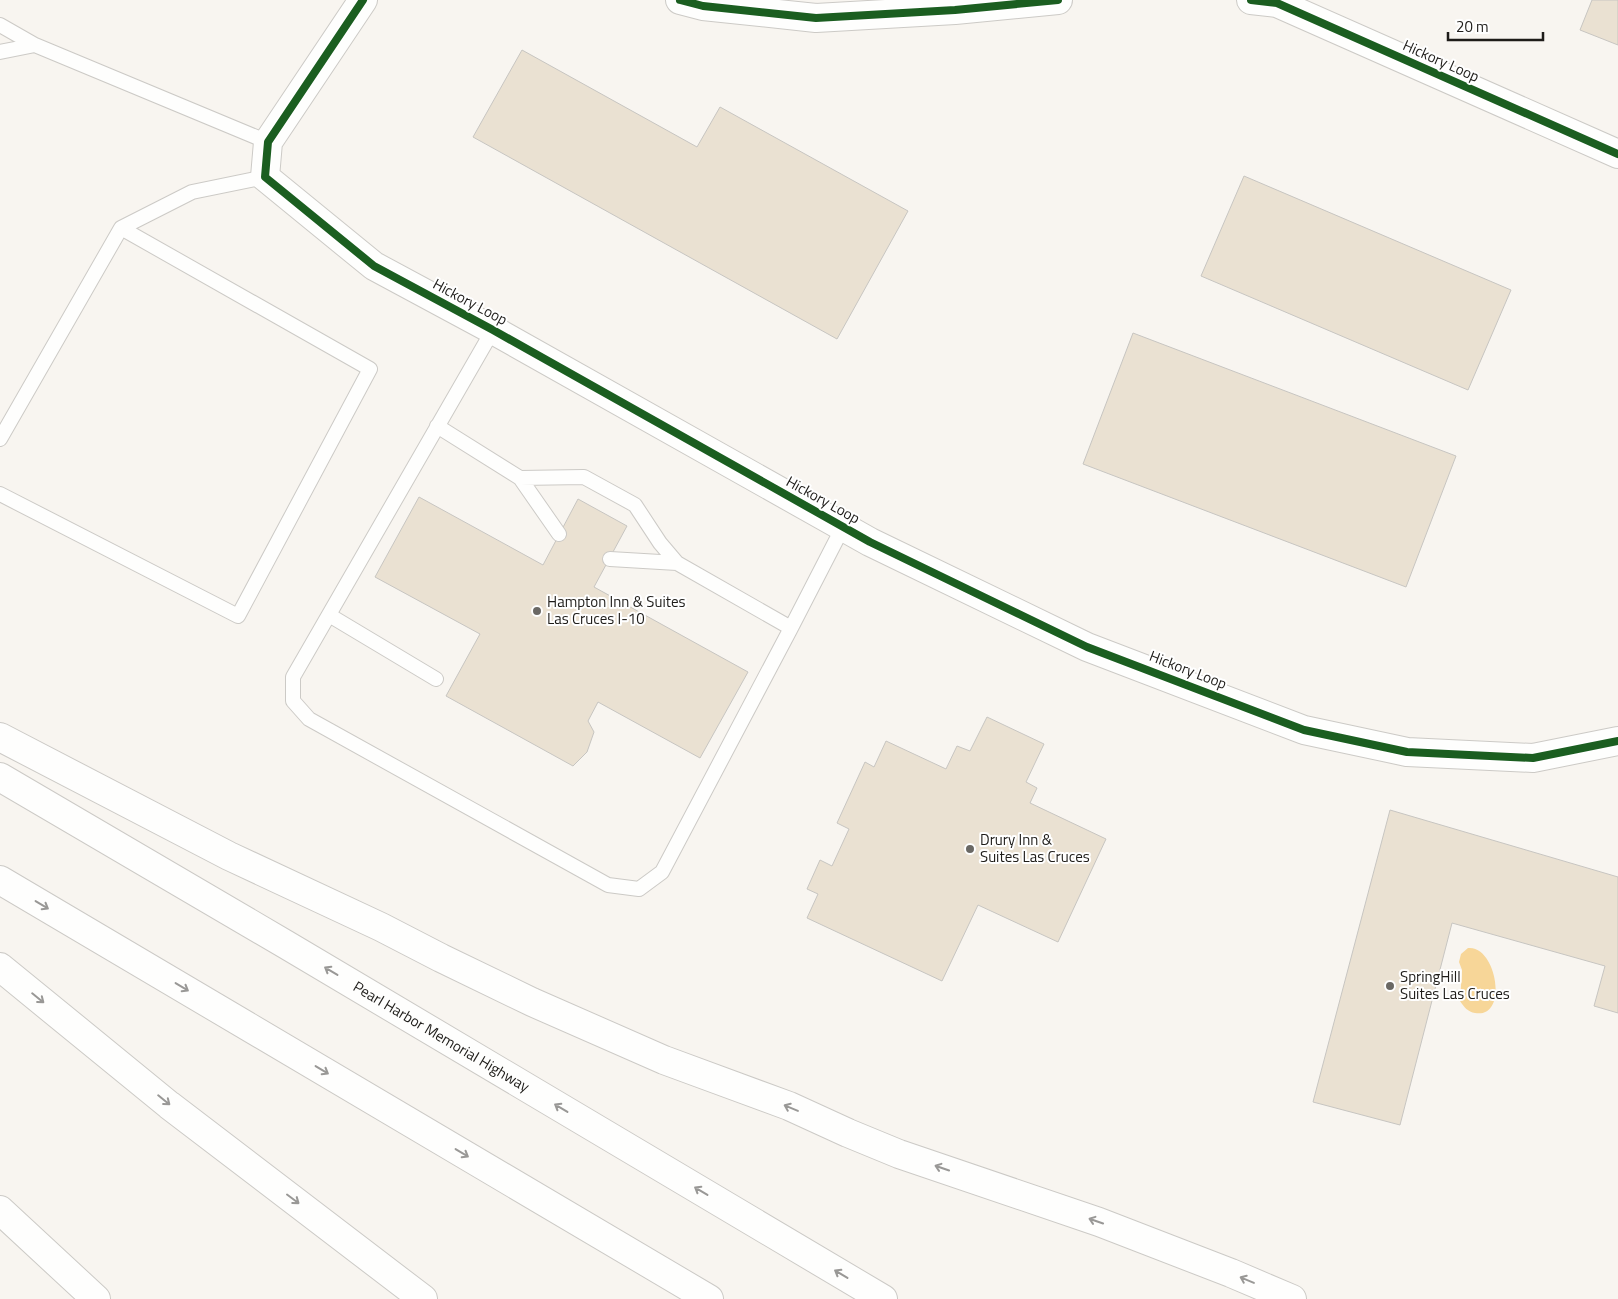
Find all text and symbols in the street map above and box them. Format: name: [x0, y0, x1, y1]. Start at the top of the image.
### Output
scale bar: [1448, 10, 1543, 42]
text: 20 m: [1456, 15, 1489, 38]
street label: Hickory Loop: [1399, 33, 1483, 88]
street label: Hickory Loop: [429, 272, 512, 331]
street label: Hickory Loop: [782, 470, 865, 529]
place label: Hampton Inn & Suites Las Cruces I-10: [547, 590, 686, 630]
marker: Hampton Inn & Suites Las Cruces I-10: [531, 605, 543, 617]
street label: Hickory Loop: [1146, 644, 1230, 695]
place label: Drury Inn & Suites Las Cruces: [980, 828, 1090, 868]
marker: Drury Inn & Suites Las Cruces: [964, 843, 976, 855]
one-way arrow: [34, 900, 48, 910]
place label: SpringHill Suites Las Cruces: [1400, 965, 1510, 1005]
one-way arrow: [325, 966, 339, 976]
street label: Pearl Harbor Memorial Highway: [349, 975, 534, 1098]
marker: SpringHill Suites Las Cruces: [1384, 980, 1396, 992]
one-way arrow: [174, 983, 188, 993]
one-way arrow: [31, 992, 44, 1003]
one-way arrow: [314, 1065, 328, 1075]
one-way arrow: [157, 1095, 170, 1106]
one-way arrow: [784, 1102, 799, 1112]
one-way arrow: [555, 1103, 569, 1113]
one-way arrow: [454, 1148, 468, 1158]
one-way arrow: [934, 1163, 950, 1173]
one-way arrow: [694, 1186, 708, 1196]
one-way arrow: [286, 1194, 299, 1205]
one-way arrow: [1088, 1216, 1104, 1226]
one-way arrow: [834, 1269, 848, 1279]
one-way arrow: [1240, 1274, 1255, 1284]

